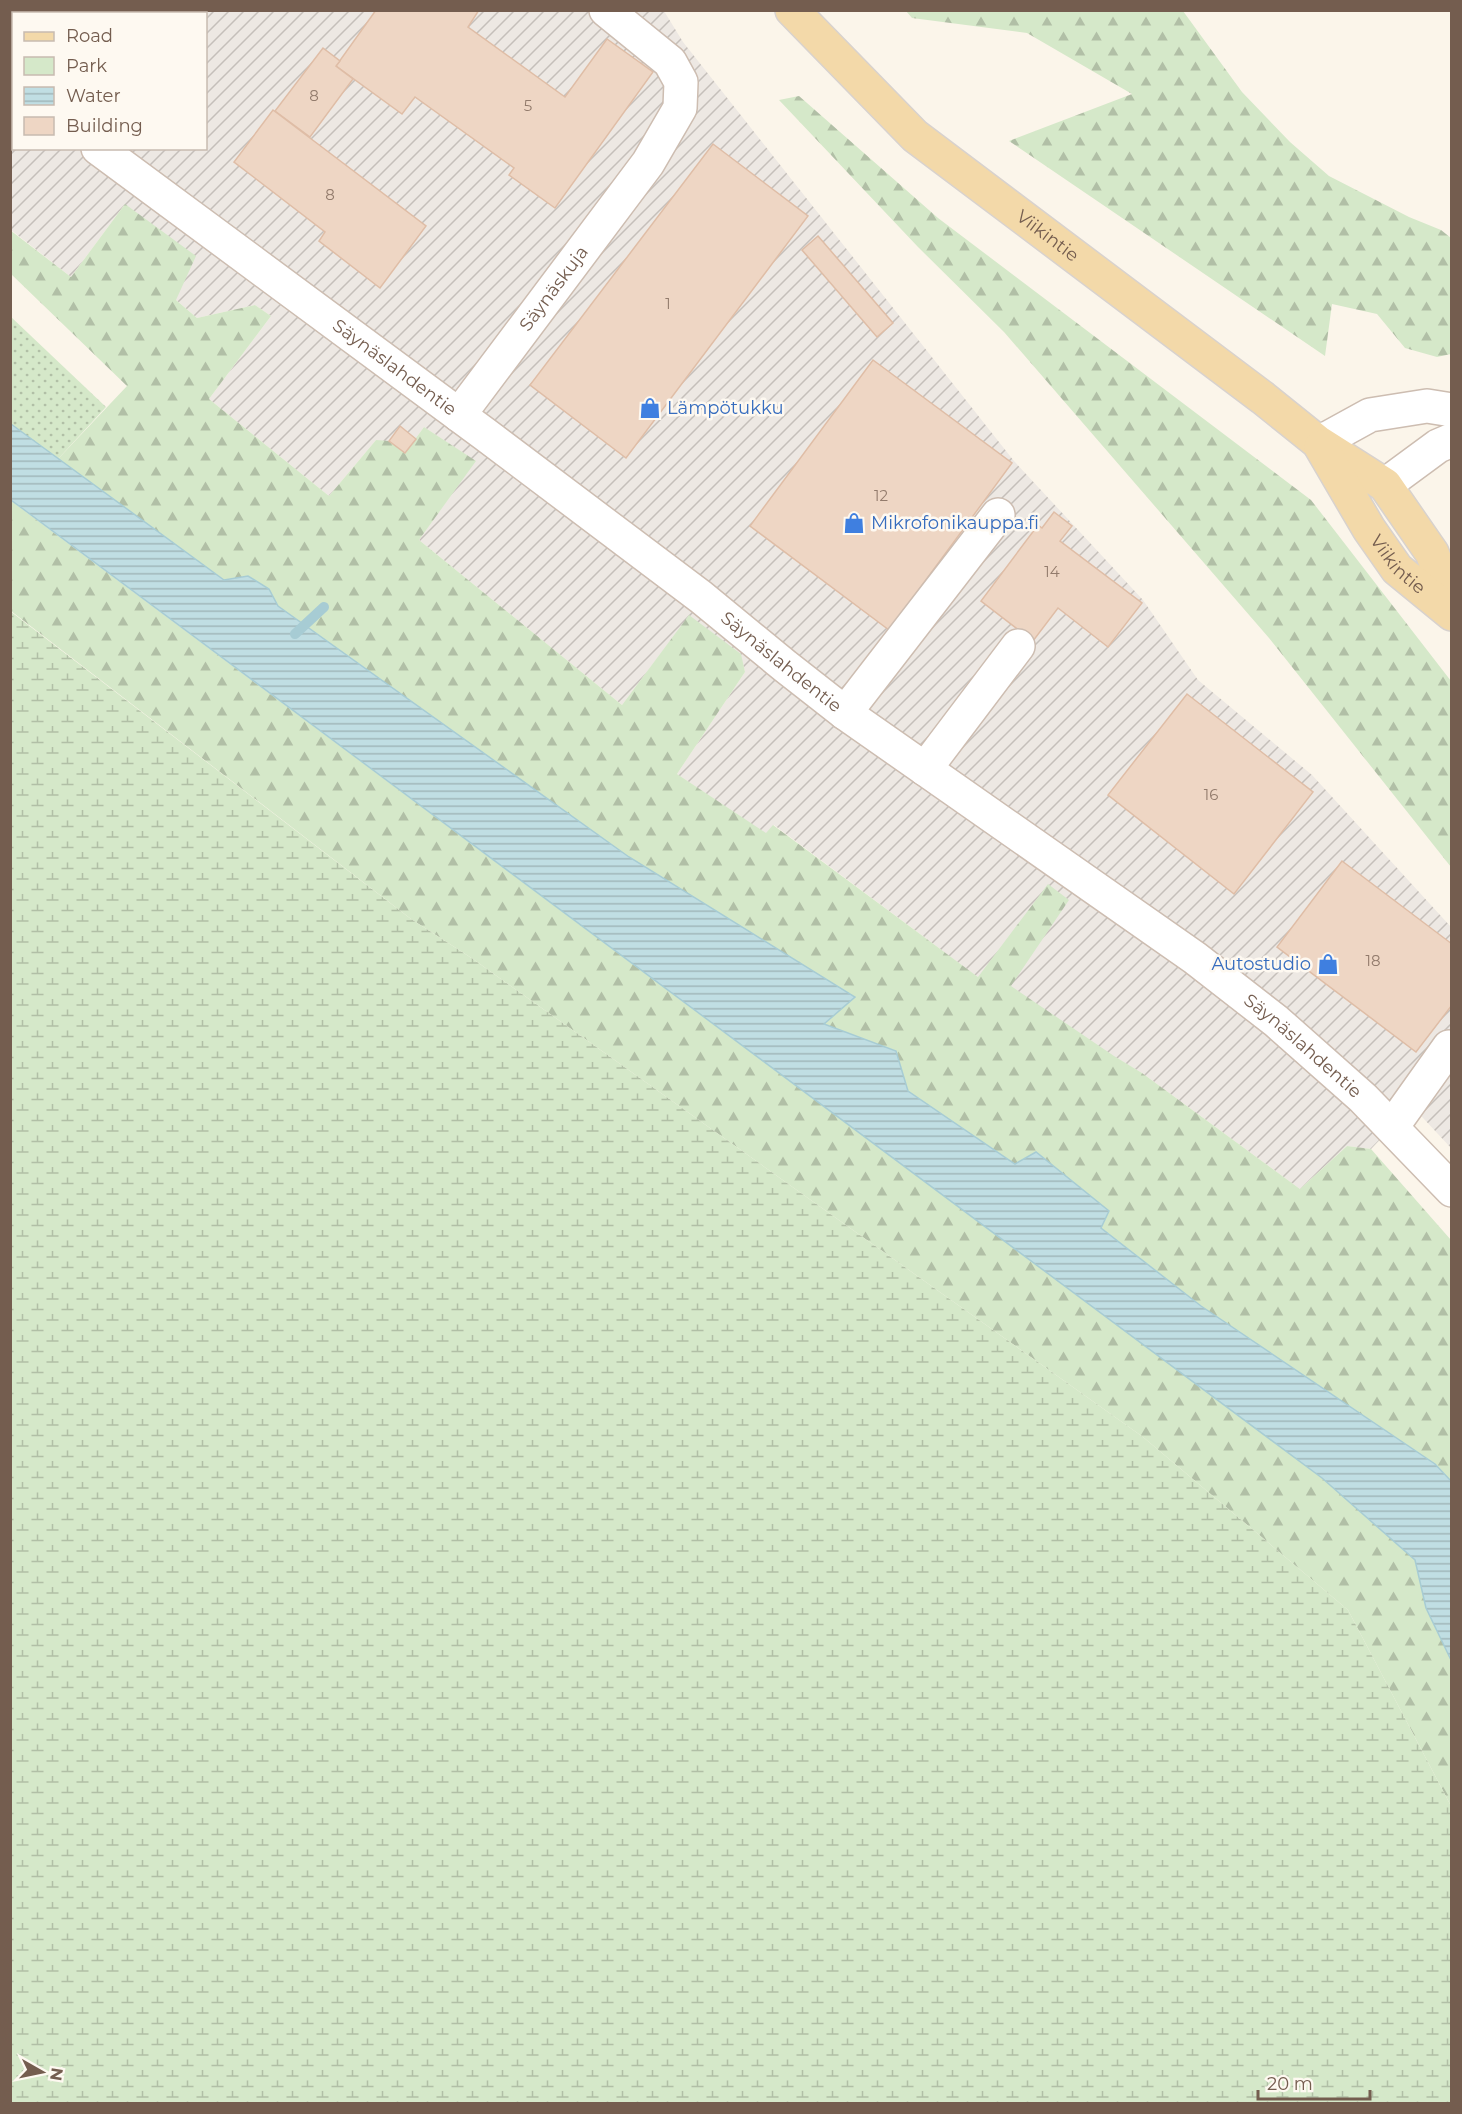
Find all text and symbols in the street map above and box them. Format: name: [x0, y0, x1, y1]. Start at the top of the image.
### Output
legend: [12, 12, 207, 150]
text: Road: [66, 25, 113, 47]
text: Park: [66, 55, 107, 77]
text: Water: [66, 85, 121, 107]
house number: 8: [309, 86, 319, 105]
house number: 5: [524, 96, 532, 115]
text: Building: [66, 115, 143, 137]
house number: 8: [325, 185, 335, 204]
street label: Viikintie: [1012, 205, 1083, 267]
street label: Säynäskuja: [515, 242, 593, 336]
house number: 1: [665, 294, 671, 313]
street label: Säynäslahdentie: [328, 314, 461, 421]
shop icon: Lämpötukku: [638, 396, 662, 420]
place label: Lämpötukku: [667, 397, 784, 419]
house number: 12: [874, 486, 888, 505]
shop icon: Mikrofonikauppa.fi: [842, 511, 866, 535]
place label: Mikrofonikauppa.fi: [871, 512, 1039, 534]
street label: Viikintie: [1365, 531, 1430, 599]
house number: 14: [1044, 562, 1060, 581]
street label: Säynäslahdentie: [716, 607, 846, 717]
house number: 16: [1204, 785, 1218, 804]
house number: 18: [1366, 951, 1381, 970]
shop icon: Autostudio: [1316, 952, 1340, 976]
place label: Autostudio: [1211, 953, 1311, 975]
street label: Säynäslahdentie: [1239, 989, 1366, 1103]
north arrow: [12, 2042, 72, 2102]
scale bar: [1258, 2063, 1370, 2101]
text: N: [46, 2066, 67, 2082]
text: 20 m: [1267, 2073, 1313, 2095]

